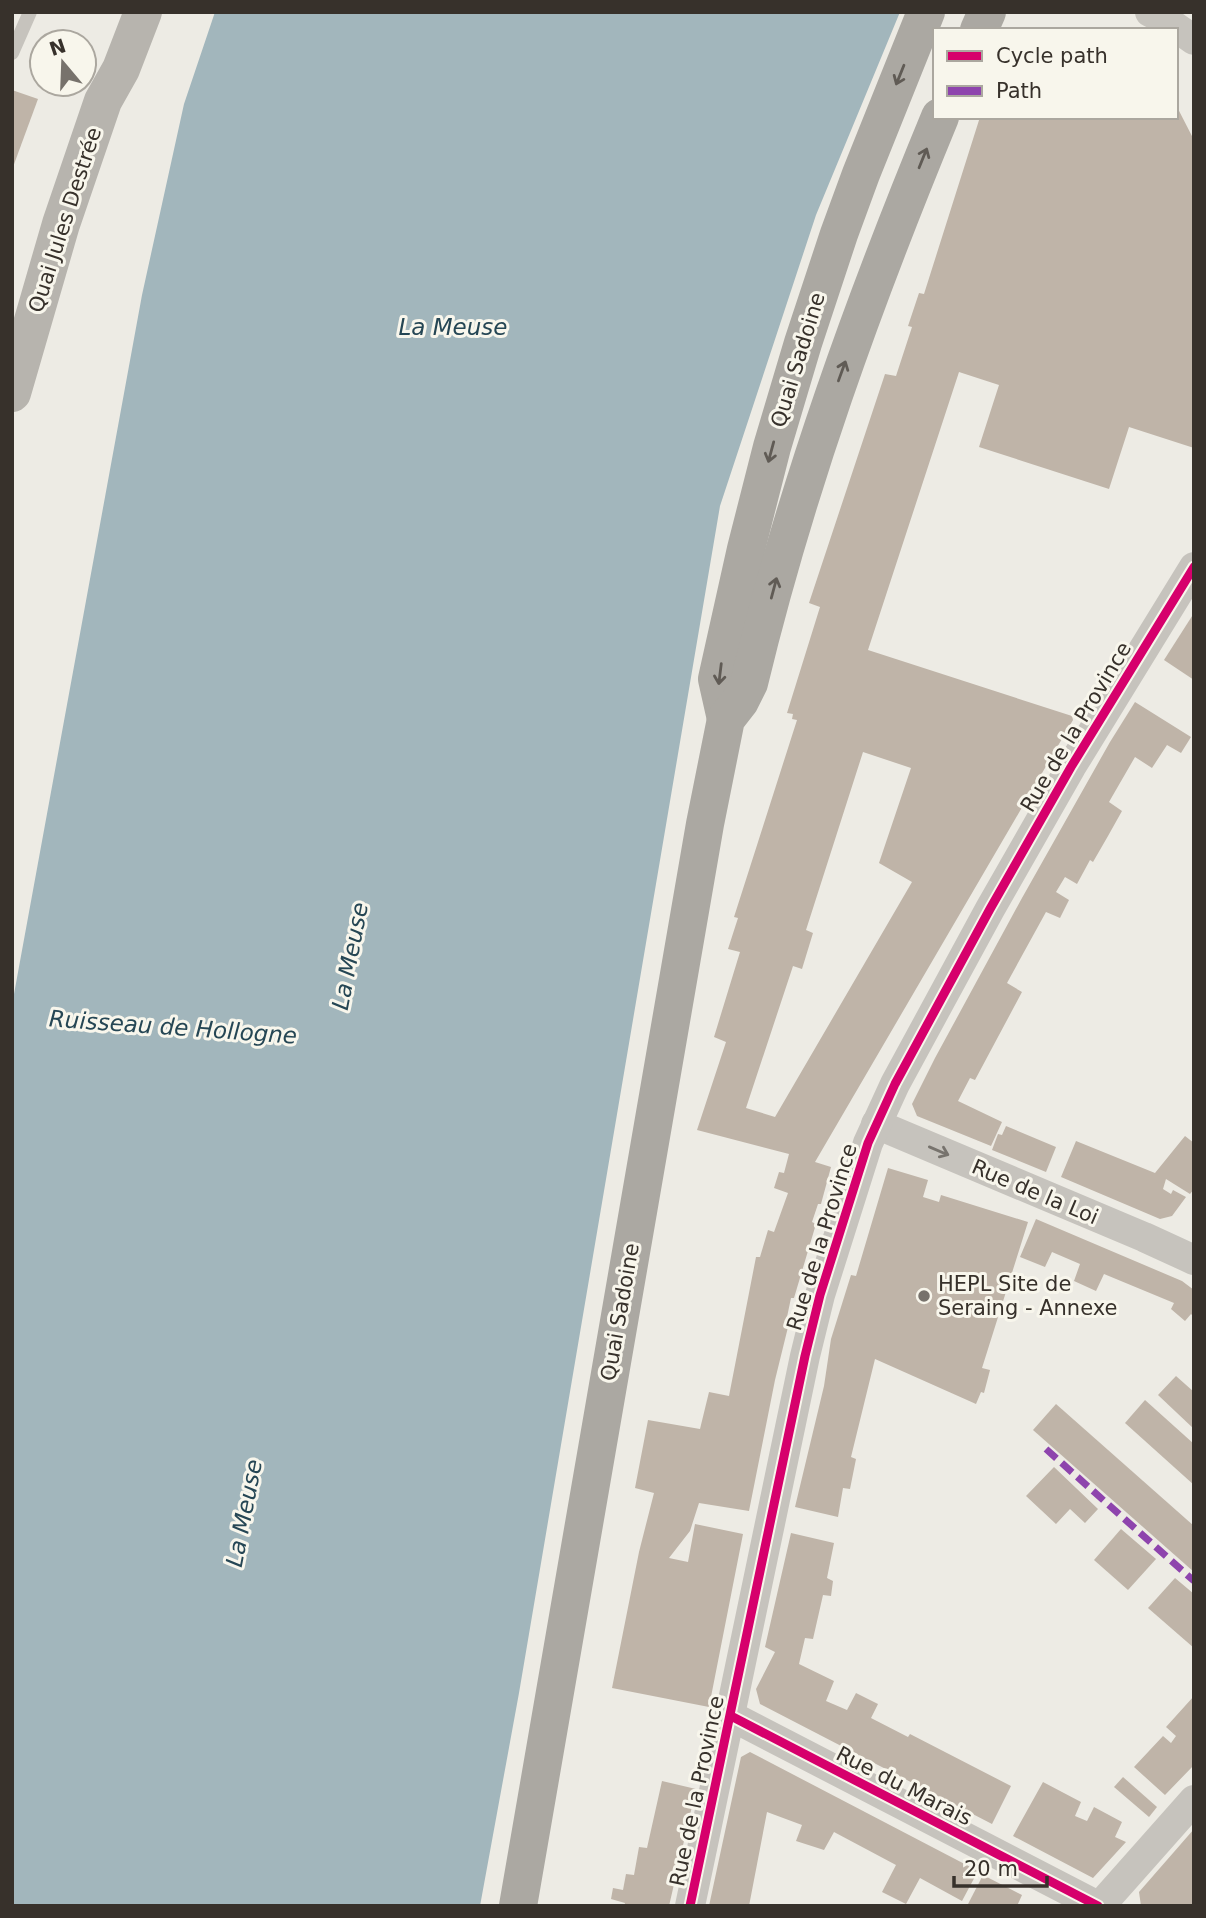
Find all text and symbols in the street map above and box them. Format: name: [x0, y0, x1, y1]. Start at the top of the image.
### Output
north arrow: [28, 28, 98, 98]
legend: [933, 28, 1178, 119]
text: N: [46, 34, 69, 60]
text: Cycle path: [996, 44, 1108, 68]
one-way arrow: [893, 64, 906, 86]
text: Path: [996, 79, 1042, 103]
street label: Quai Jules Destrée: [24, 124, 106, 316]
one-way arrow: [918, 148, 931, 170]
street label: Quai Sadoine: [766, 290, 830, 430]
water label: La Meuse: [399, 314, 507, 340]
one-way arrow: [837, 360, 849, 382]
one-way arrow: [764, 441, 777, 463]
one-way arrow: [768, 577, 781, 600]
street label: Rue de la Province: [1016, 638, 1136, 816]
one-way arrow: [713, 662, 726, 685]
water label: La Meuse: [327, 900, 373, 1012]
water label: Ruisseau de Hollogne: [48, 1005, 298, 1049]
street label: Rue de la Province: [782, 1141, 862, 1333]
one-way arrow: [928, 1145, 950, 1158]
street label: Rue de la Loi: [968, 1155, 1102, 1229]
street label: Quai Sadoine: [596, 1241, 644, 1383]
place label: HEPL Site de Seraing - Annexe: [938, 1272, 1117, 1320]
marker: HEPL Site de Seraing - Annexe: [916, 1288, 932, 1304]
water label: La Meuse: [221, 1457, 267, 1569]
street label: Rue de la Province: [665, 1694, 729, 1888]
street label: Rue du Marais: [832, 1741, 976, 1831]
scale bar: [954, 1844, 1047, 1888]
text: 20 m: [964, 1857, 1018, 1881]

